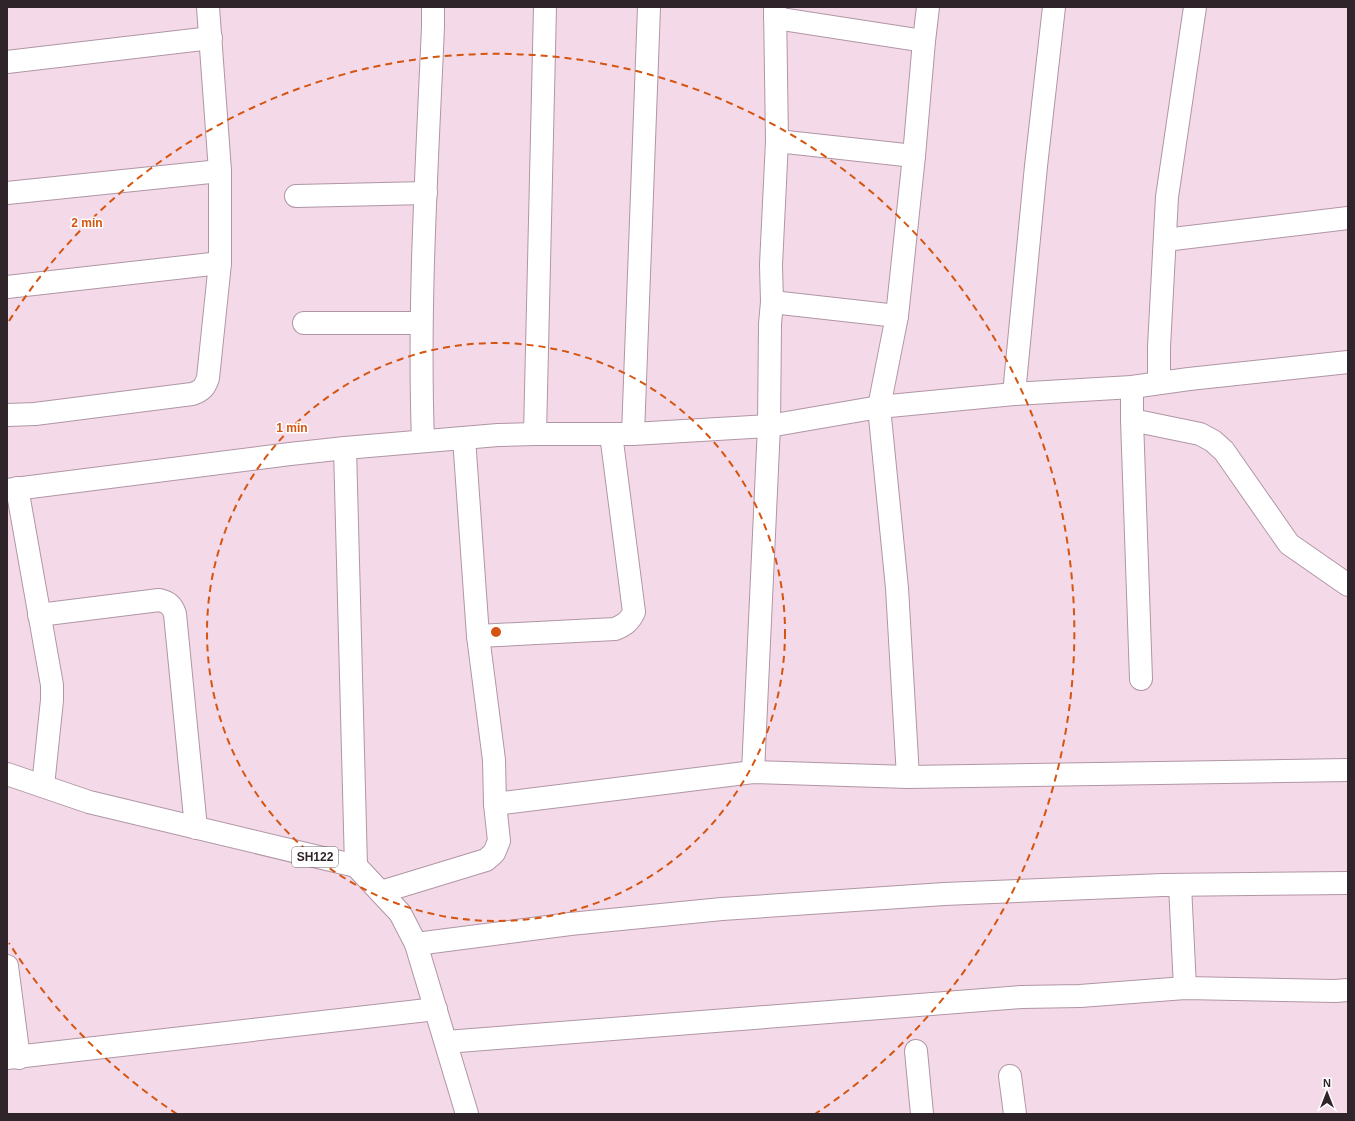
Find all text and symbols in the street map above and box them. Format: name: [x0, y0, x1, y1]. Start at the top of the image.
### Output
text: 2 min: [71, 216, 103, 230]
text: 1 min: [276, 421, 308, 435]
centre of rings: [489, 625, 503, 639]
road number: SH122: [292, 847, 338, 867]
north arrow: [1307, 1073, 1347, 1113]
text: N: [1323, 1077, 1331, 1089]

